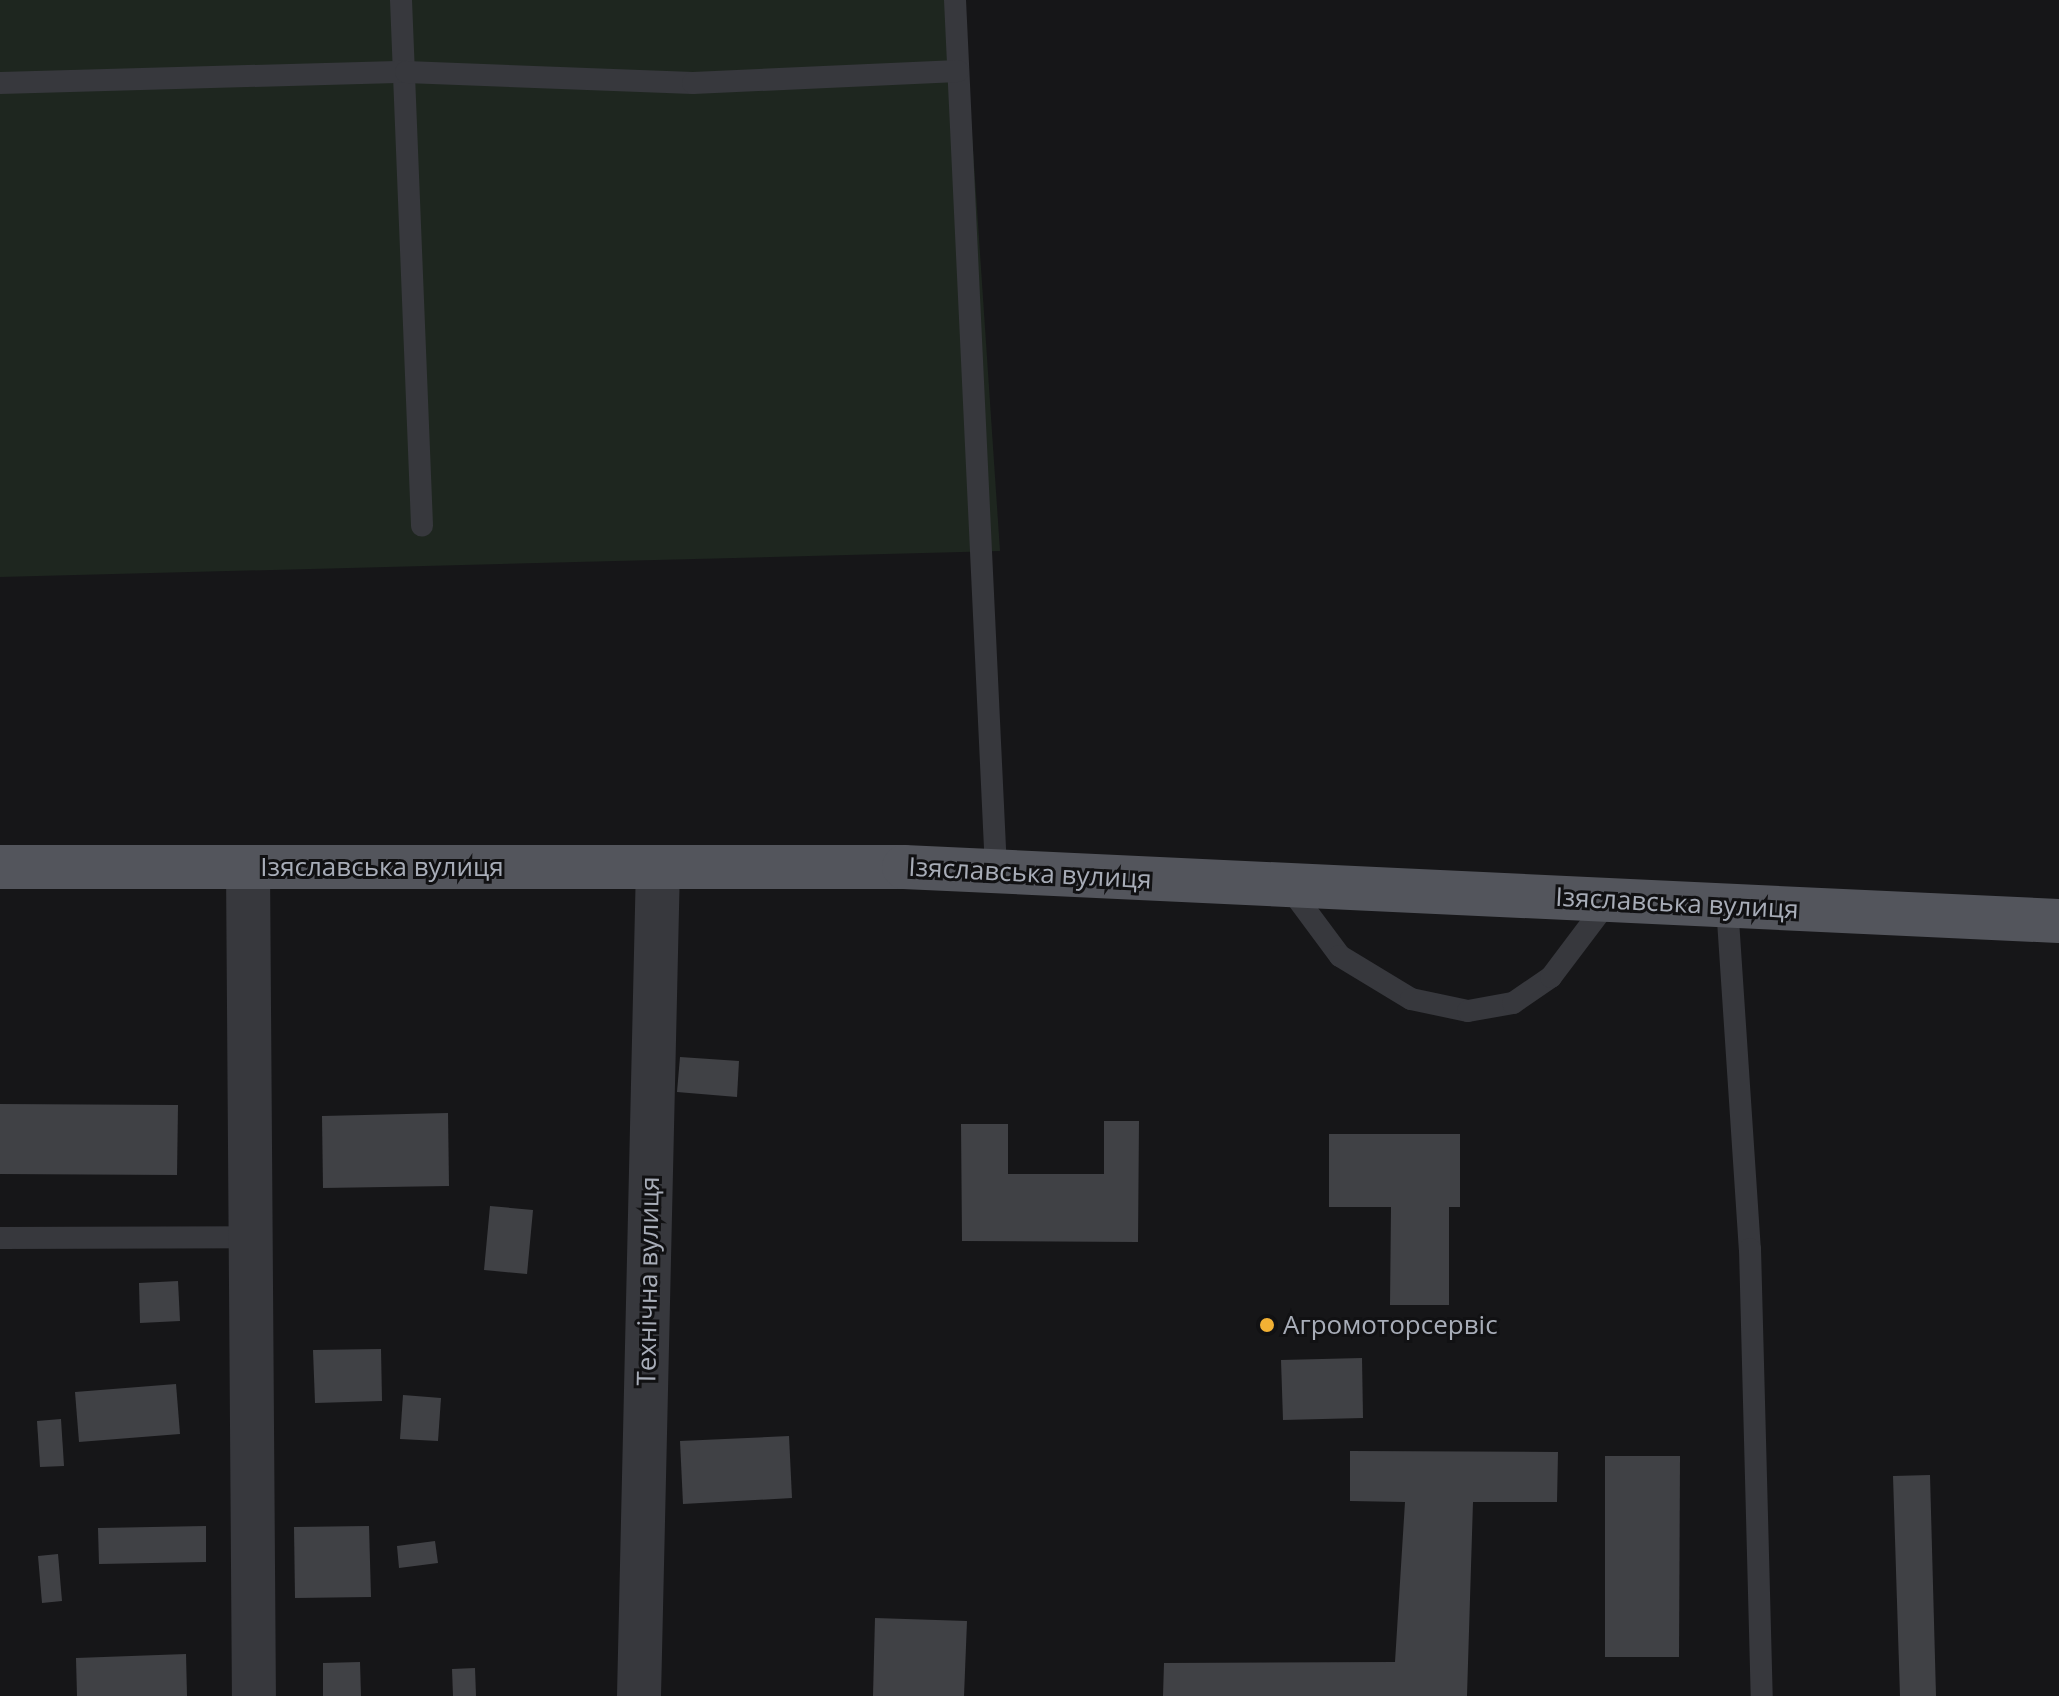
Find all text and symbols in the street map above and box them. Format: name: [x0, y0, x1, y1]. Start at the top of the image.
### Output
street label: Ізяславська вулиця: [260, 851, 504, 883]
street label: Ізяславська вулиця: [908, 851, 1152, 895]
street label: Ізяславська вулиця: [1555, 881, 1799, 925]
street label: Технічна вулиця: [631, 1176, 665, 1386]
place label: Агромоторсервіс: [1283, 1309, 1498, 1341]
marker: Агромоторсервіс: [1258, 1316, 1276, 1334]

